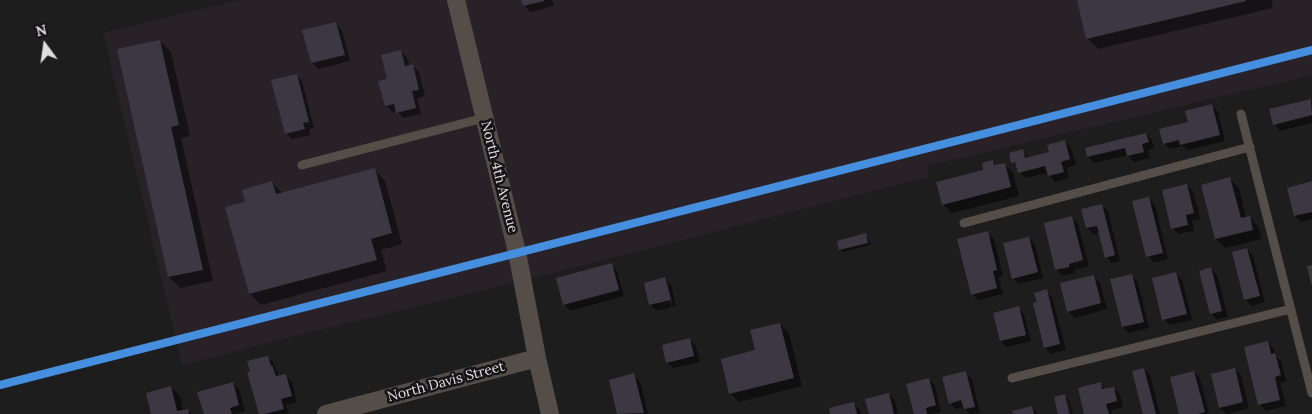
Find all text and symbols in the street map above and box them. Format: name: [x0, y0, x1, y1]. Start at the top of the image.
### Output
north arrow: [20, 20, 70, 70]
text: N: [34, 20, 49, 40]
street label: North 4th Avenue: [477, 119, 521, 235]
street label: North Davis Street: [386, 358, 506, 406]

